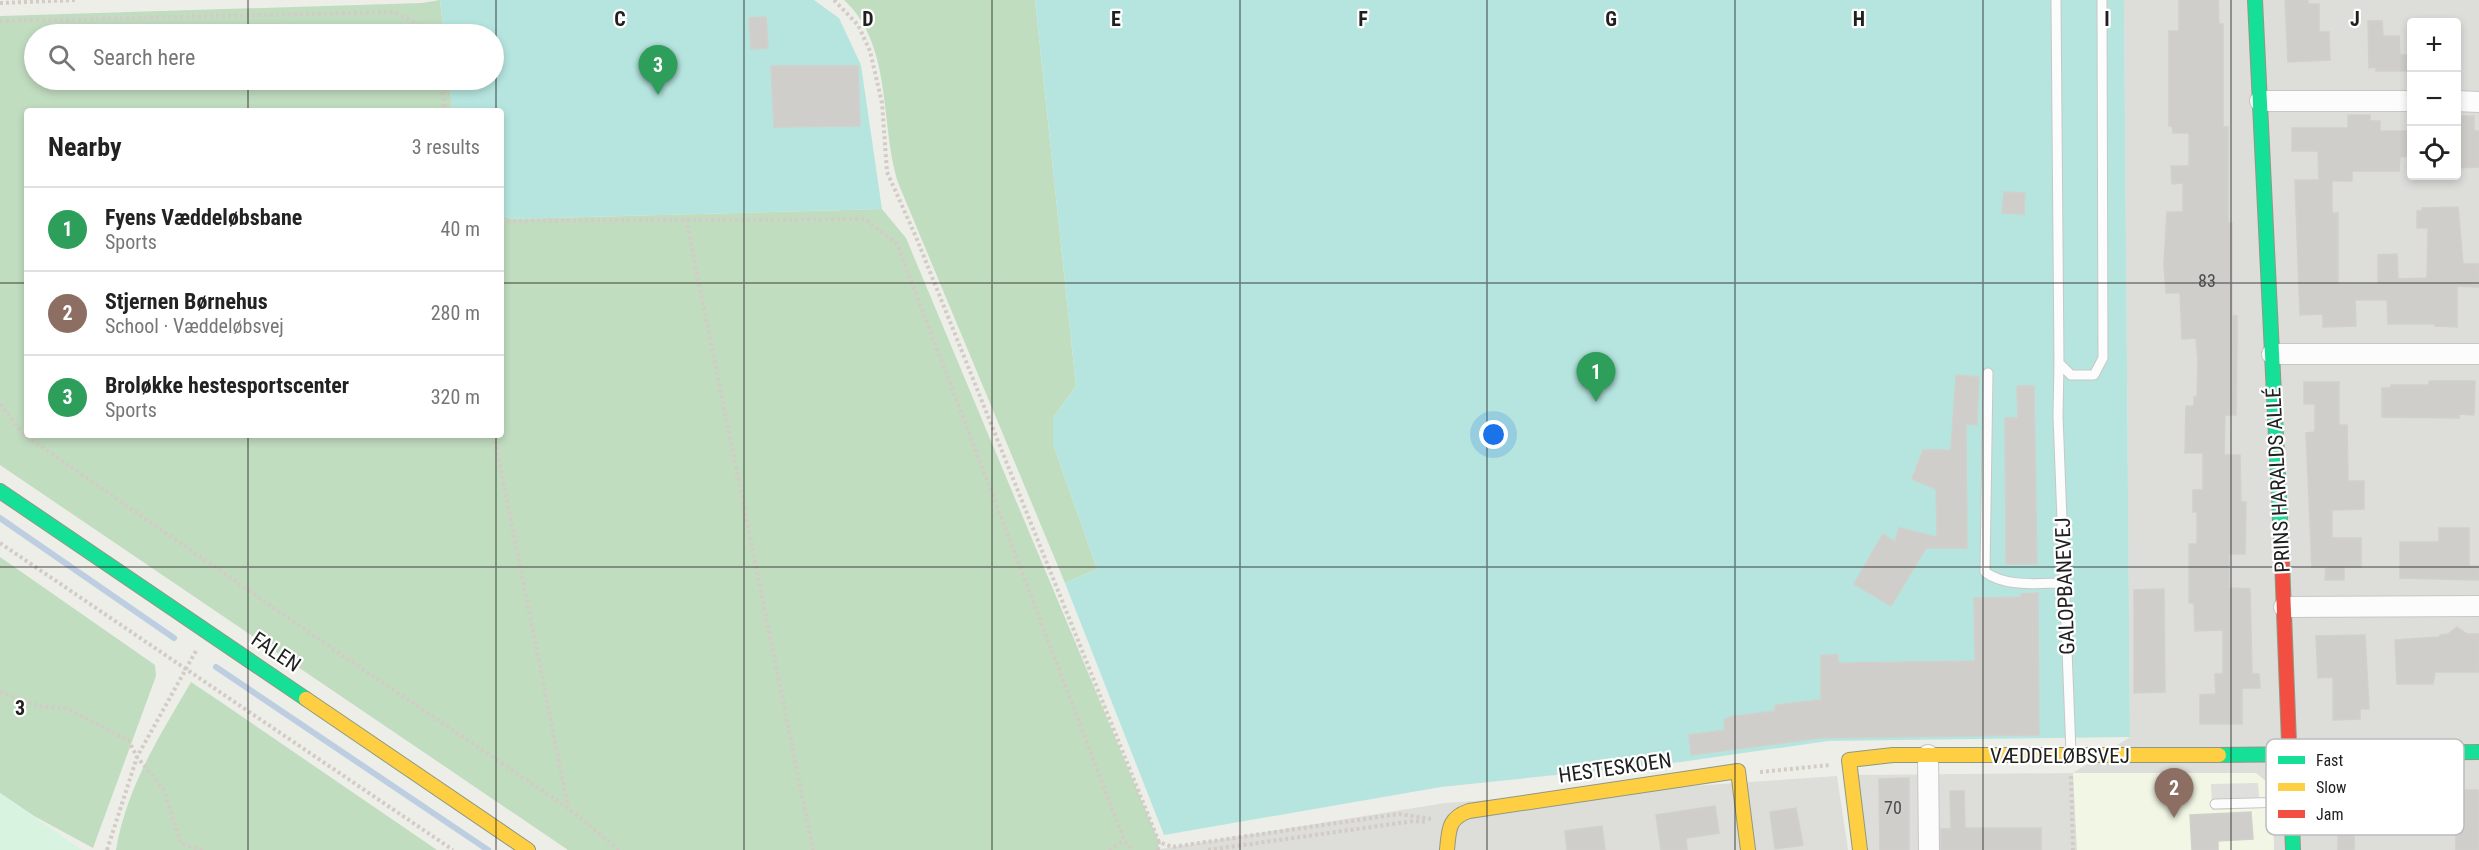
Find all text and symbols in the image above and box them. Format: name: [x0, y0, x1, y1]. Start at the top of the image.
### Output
text: C: [614, 7, 626, 31]
text: D: [862, 7, 874, 31]
text: E: [1111, 7, 1121, 31]
text: F: [1358, 7, 1368, 31]
text: G: [1605, 7, 1617, 31]
text: H: [1853, 7, 1865, 31]
text: I: [2104, 7, 2110, 31]
text: J: [2350, 7, 2360, 31]
map controls: [2407, 18, 2461, 180]
button: +: [2407, 18, 2461, 72]
search box: [24, 24, 504, 90]
icon: search: [45, 41, 78, 74]
text: Search here: [93, 45, 195, 70]
pin: 3: [638, 46, 678, 95]
button: −: [2407, 72, 2461, 126]
button: locate: [2407, 126, 2461, 180]
text: Nearby: [48, 132, 122, 162]
text: 3 results: [412, 135, 480, 159]
text: Fyens Væddeløbsbane: [105, 205, 302, 230]
text: 1: [62, 217, 73, 241]
text: 40 m: [441, 217, 480, 241]
text: Sports: [105, 230, 157, 254]
house number: 83: [2198, 270, 2216, 291]
text: Stjernen Børnehus: [105, 289, 268, 314]
text: 2: [62, 301, 73, 325]
text: 280 m: [431, 301, 480, 325]
text: School · Væddeløbsvej: [105, 314, 284, 338]
pin: 1: [1576, 352, 1616, 402]
text: Broløkke hestesportscenter: [105, 373, 349, 398]
text: 3: [62, 385, 73, 409]
text: 320 m: [431, 385, 480, 409]
street label: PRINS HARALDS ALLÉ: [2261, 387, 2295, 573]
text: Sports: [105, 398, 157, 422]
your location: [1479, 420, 1508, 449]
street label: GALOPBANEVEJ: [2051, 517, 2079, 655]
street label: FALEN: [247, 627, 305, 677]
text: 3: [15, 696, 25, 720]
legend: [2266, 739, 2464, 835]
street label: VÆDDELØBSVEJ: [1990, 744, 2130, 768]
street label: HESTESKOEN: [1557, 748, 1673, 788]
text: Fast: [2316, 751, 2343, 770]
pin: 2: [2154, 768, 2194, 818]
text: Slow: [2316, 778, 2346, 797]
house number: 70: [1884, 797, 1902, 818]
text: Jam: [2316, 805, 2343, 824]

